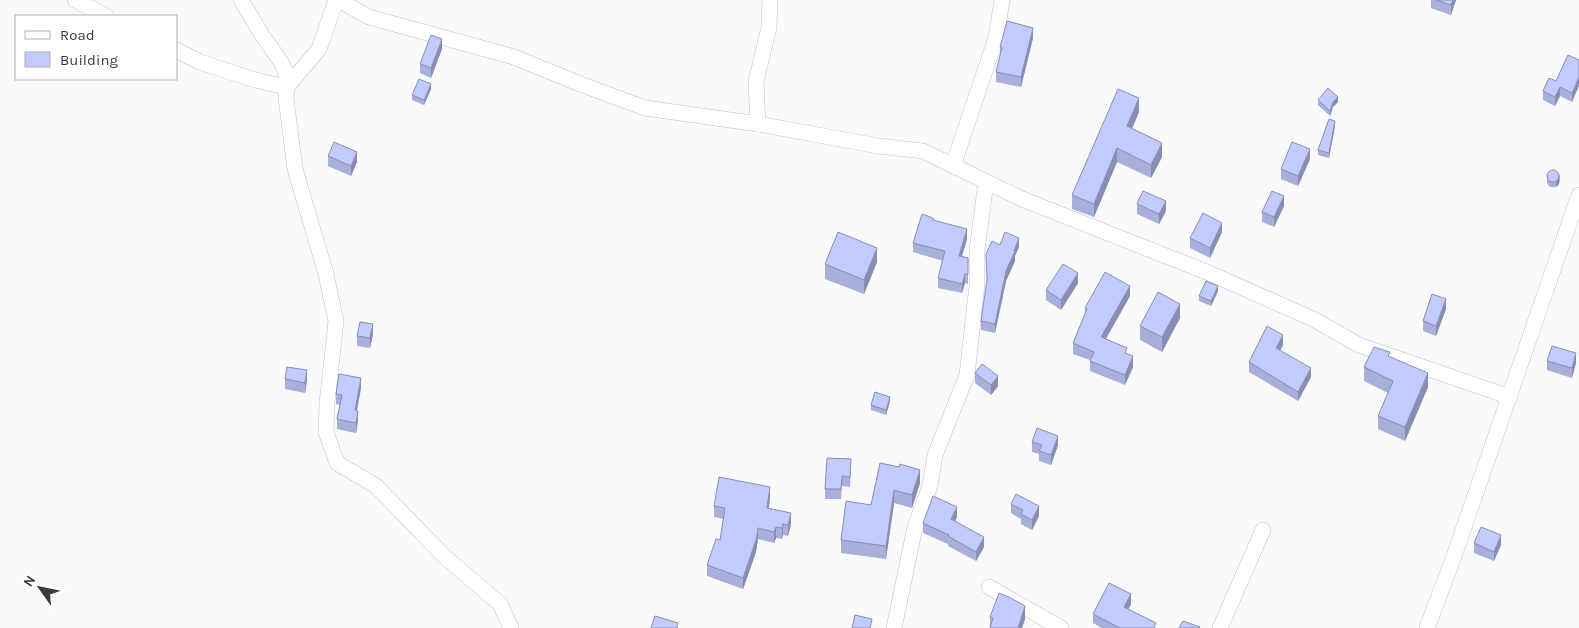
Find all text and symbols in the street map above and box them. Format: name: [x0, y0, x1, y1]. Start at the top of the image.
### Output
legend: [15, 15, 178, 80]
text: Road: [60, 26, 95, 44]
text: Building: [60, 51, 118, 69]
north arrow: [15, 563, 65, 613]
text: N: [20, 572, 39, 590]

